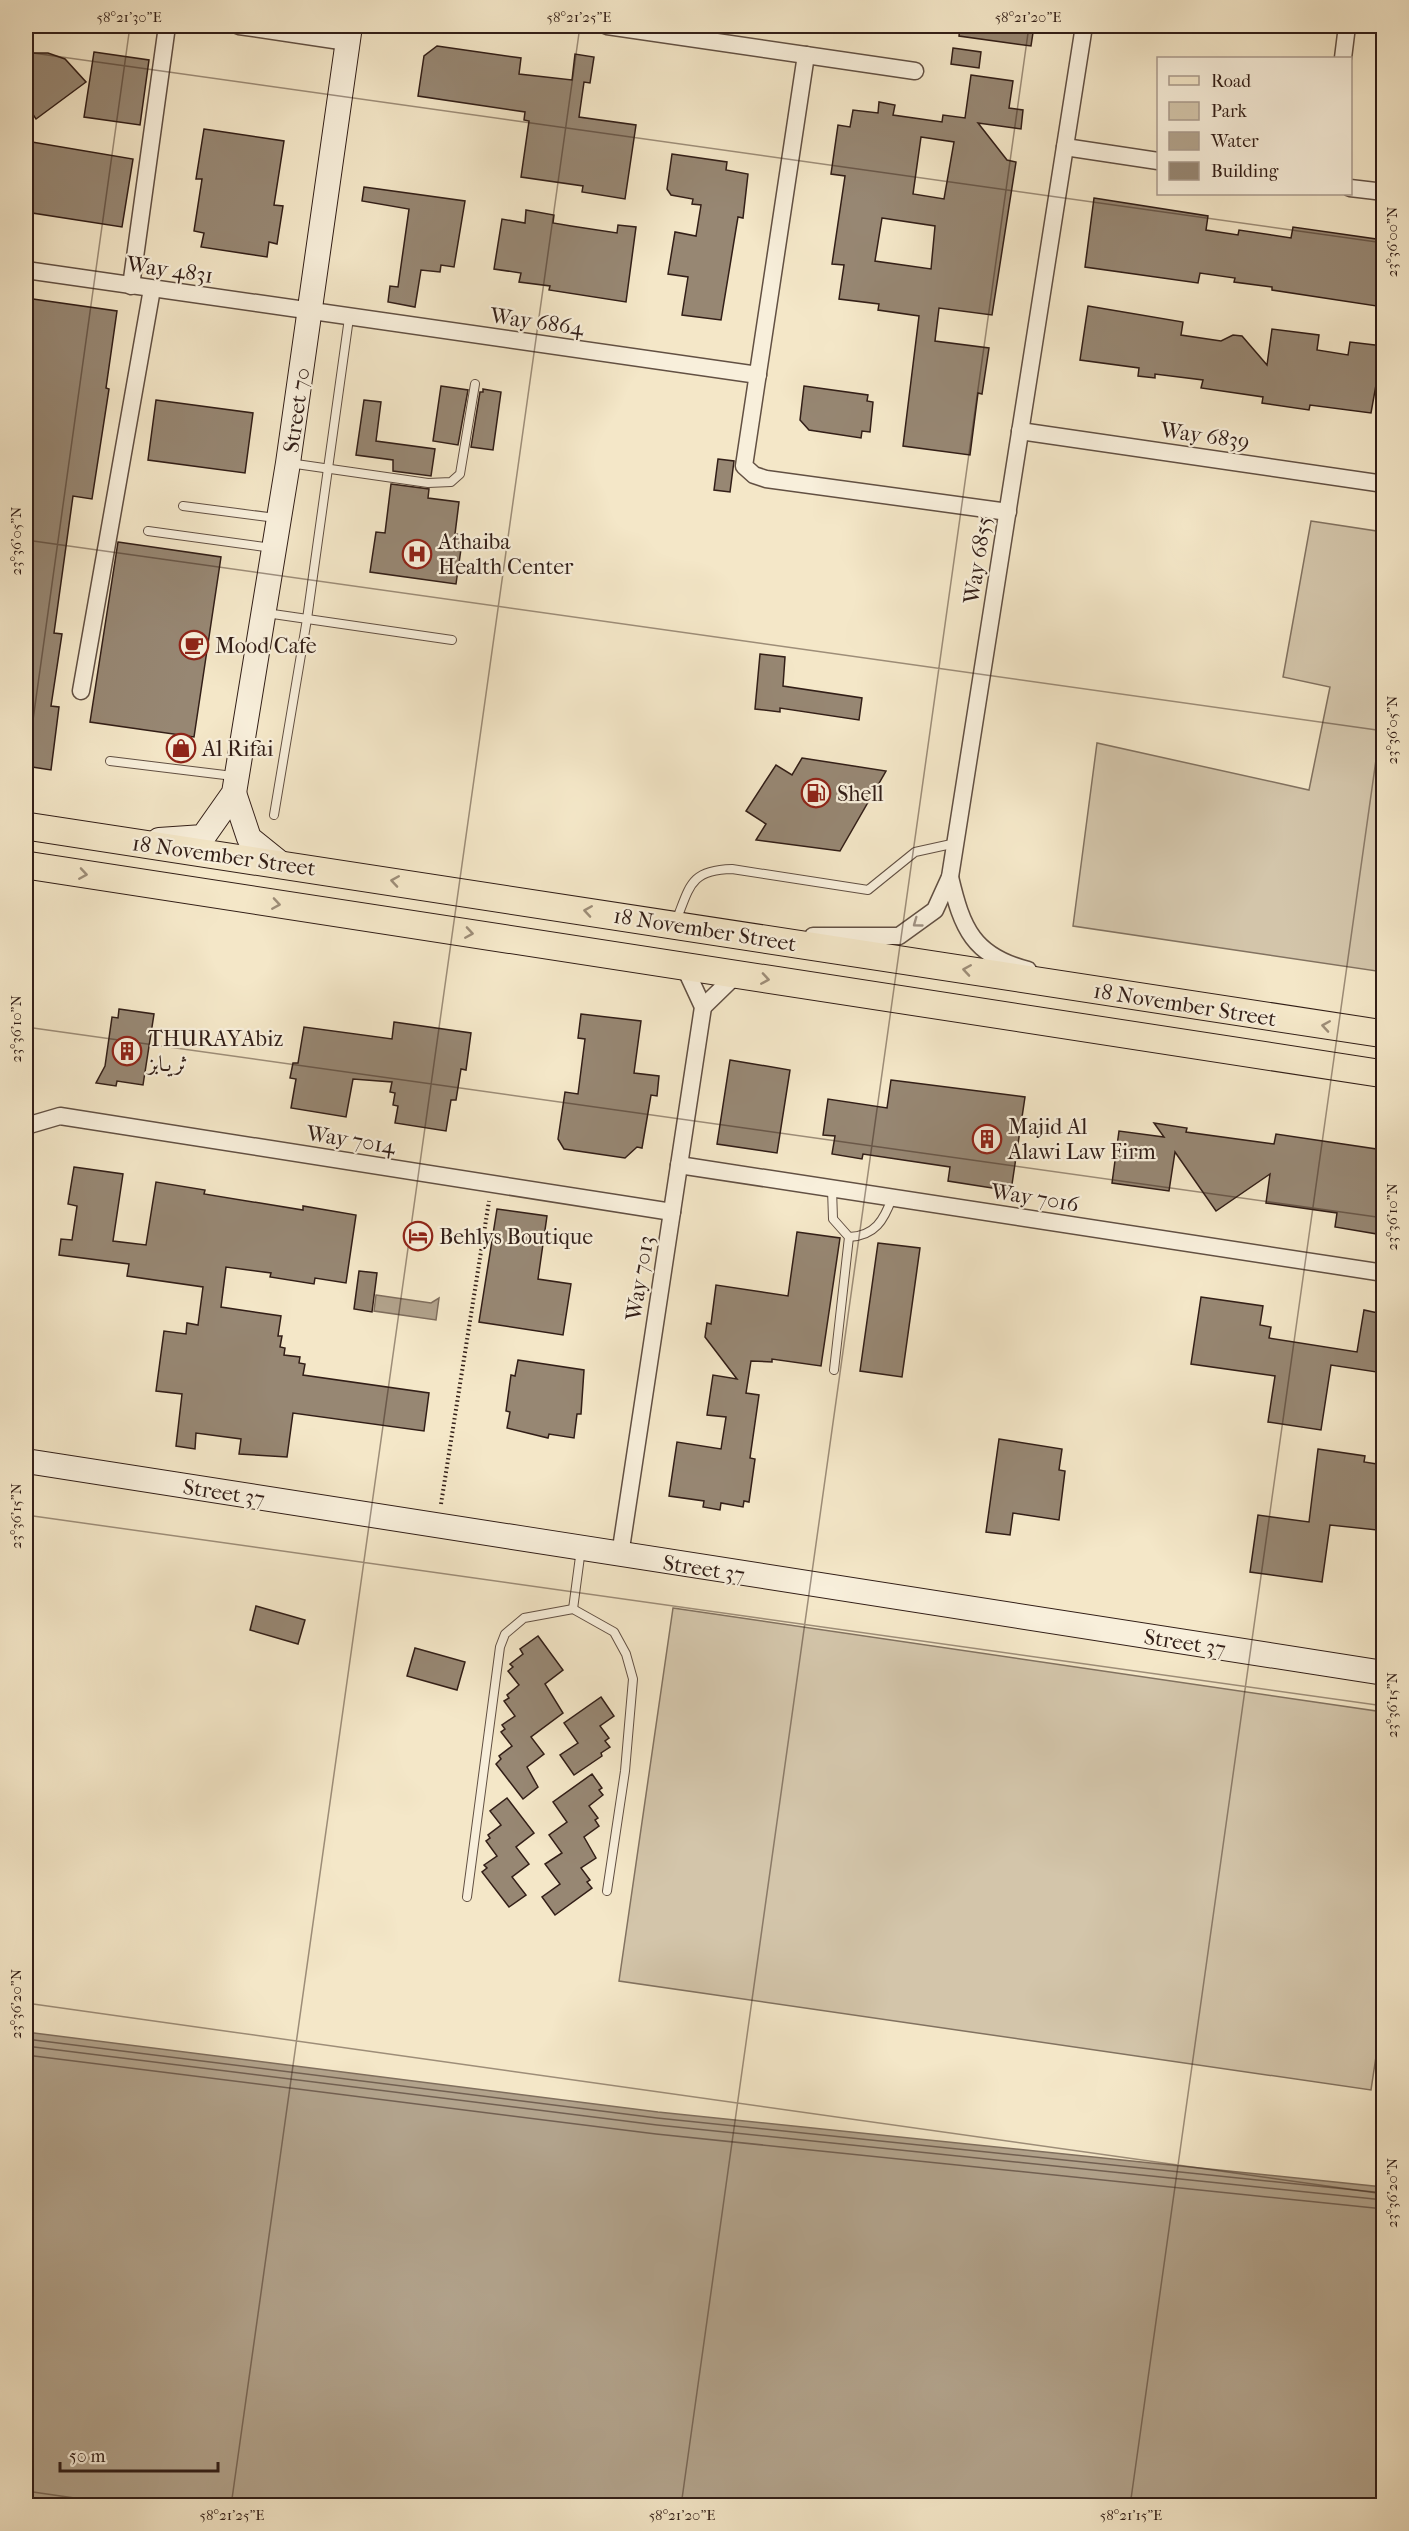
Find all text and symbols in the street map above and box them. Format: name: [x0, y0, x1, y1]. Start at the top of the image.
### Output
text: 58°21'30"E: [96, 8, 162, 26]
text: 58°21'25"E: [547, 8, 611, 26]
text: 58°21'20"E: [995, 8, 1061, 26]
legend: [1157, 57, 1352, 195]
text: Road: [1211, 71, 1251, 92]
text: Park: [1211, 101, 1248, 122]
text: Water: [1210, 131, 1259, 152]
text: Building: [1211, 161, 1279, 182]
text: 23°36'00"N: [1383, 206, 1401, 277]
street label: Way 4831: [124, 251, 215, 289]
street label: Way 6864: [487, 302, 586, 342]
street label: Street 70: [278, 366, 316, 454]
street label: Way 6839: [1158, 417, 1251, 455]
text: 23°36'05"N: [7, 506, 25, 575]
street label: Way 6855: [958, 515, 998, 607]
place label: Athaiba Health Center: [437, 529, 574, 580]
hospital icon: Athaiba Health Center: [401, 538, 433, 570]
cafe icon: Mood Cafe: [178, 629, 210, 661]
place label: Mood Cafe: [215, 633, 317, 659]
text: 23°36'05"N: [1383, 695, 1401, 764]
shop icon: Al Rifai: [165, 732, 197, 764]
place label: Al Rifai: [201, 736, 274, 762]
fuel station icon: Shell: [800, 777, 832, 809]
place label: Shell: [837, 781, 884, 807]
street label: 18 November Street: [131, 830, 317, 882]
one-way arrow: [78, 867, 88, 880]
one-way arrow: [390, 875, 399, 887]
one-way arrow: [271, 897, 281, 909]
street label: 18 November Street: [612, 903, 798, 957]
one-way arrow: [583, 905, 592, 917]
one-way arrow: [912, 916, 923, 927]
one-way arrow: [464, 927, 473, 939]
one-way arrow: [962, 965, 971, 977]
one-way arrow: [761, 972, 770, 984]
street label: 18 November Street: [1092, 978, 1278, 1032]
text: 23°36'10"N: [7, 995, 25, 1063]
one-way arrow: [1321, 1020, 1330, 1032]
place label: THURAYAbiz ثريـابز: [146, 1026, 283, 1077]
building icon: THURAYAbiz ثريـابز: [111, 1035, 143, 1067]
place label: Majid Al Alawi Law Firm: [1007, 1114, 1157, 1165]
street label: Way 7014: [304, 1120, 398, 1160]
building icon: Majid Al Alawi Law Firm: [971, 1123, 1003, 1155]
street label: Way 7016: [988, 1178, 1081, 1218]
text: 23°36'10"N: [1383, 1183, 1401, 1251]
hotel icon: Behlys Boutique: [402, 1220, 434, 1252]
place label: Behlys Boutique: [439, 1224, 593, 1250]
street label: Way 7013: [620, 1234, 660, 1324]
street label: Street 37: [181, 1474, 267, 1512]
text: 23°36'15"N: [7, 1482, 25, 1549]
street label: Street 37: [661, 1550, 747, 1588]
street label: Street 37: [1142, 1624, 1228, 1662]
text: 23°36'15"N: [1383, 1671, 1401, 1738]
text: 23°36'20"N: [7, 1968, 25, 2039]
text: 23°36'20"N: [1383, 2157, 1401, 2228]
scale bar: [60, 2435, 218, 2473]
text: 50 m: [69, 2446, 106, 2467]
text: 58°21'25"E: [200, 2506, 264, 2524]
text: 58°21'20"E: [649, 2506, 715, 2524]
text: 58°21'15"E: [1100, 2506, 1162, 2524]

